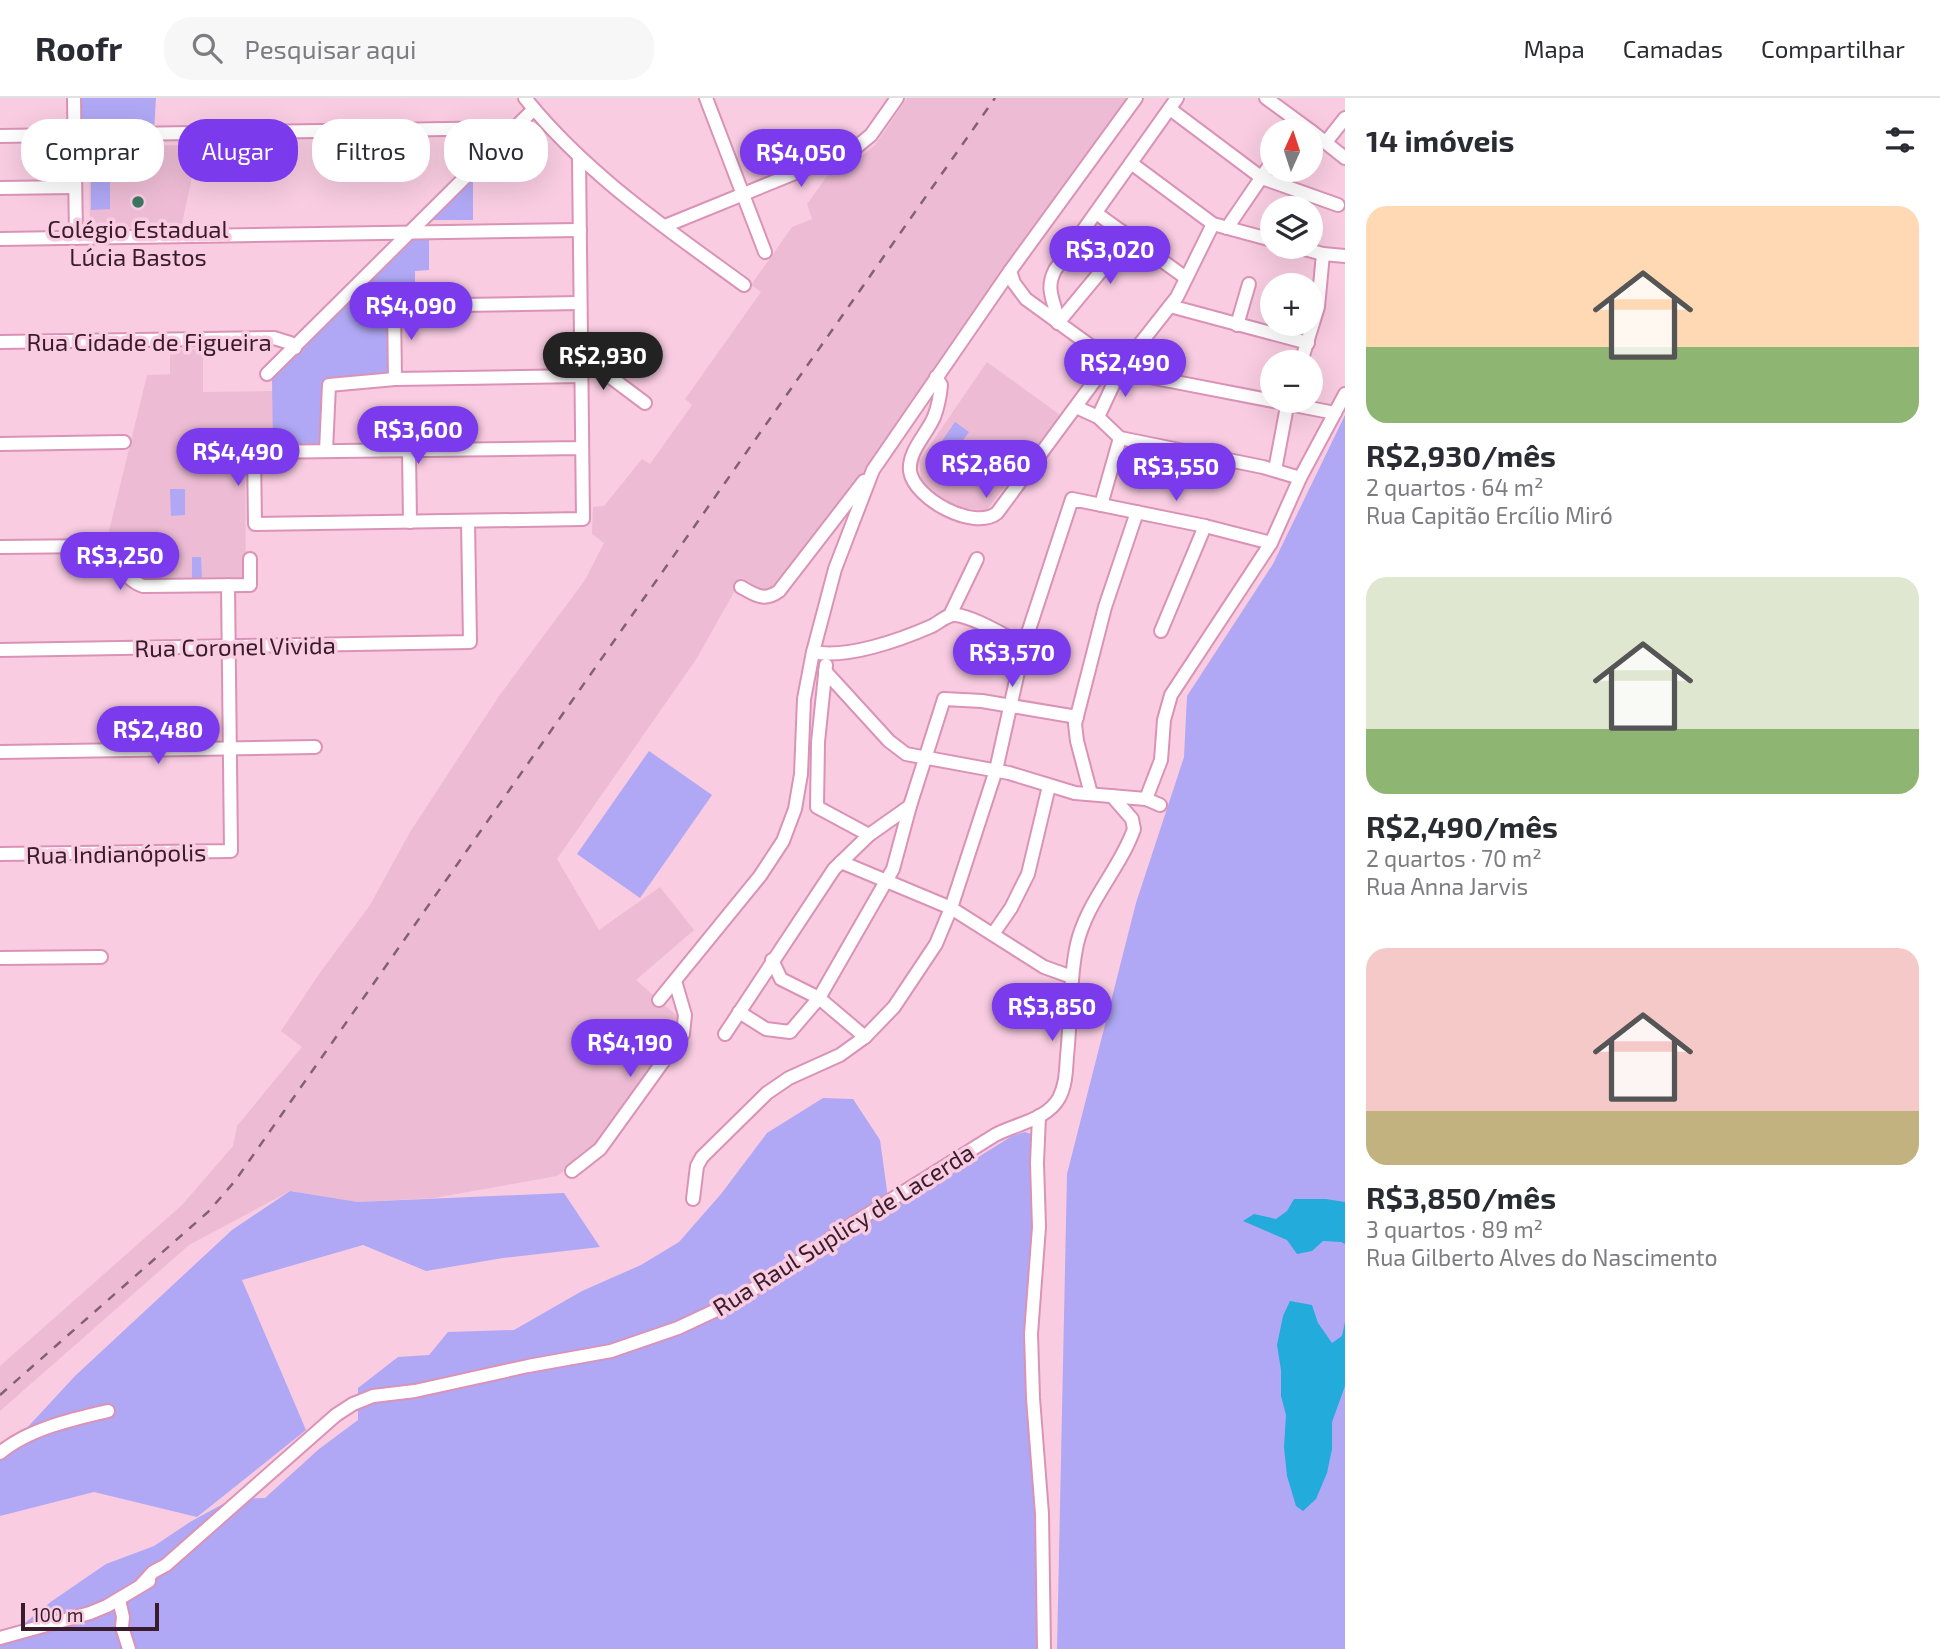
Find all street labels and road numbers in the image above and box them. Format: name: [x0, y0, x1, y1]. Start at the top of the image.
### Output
street label: Rua Cidade de Figueira: [26, 327, 272, 356]
street label: Rua Coronel Vivida: [134, 630, 336, 662]
street label: Rua Indianópolis: [25, 837, 207, 869]
street label: Rua Raul Suplicy de Lacerda: [707, 1137, 979, 1321]

